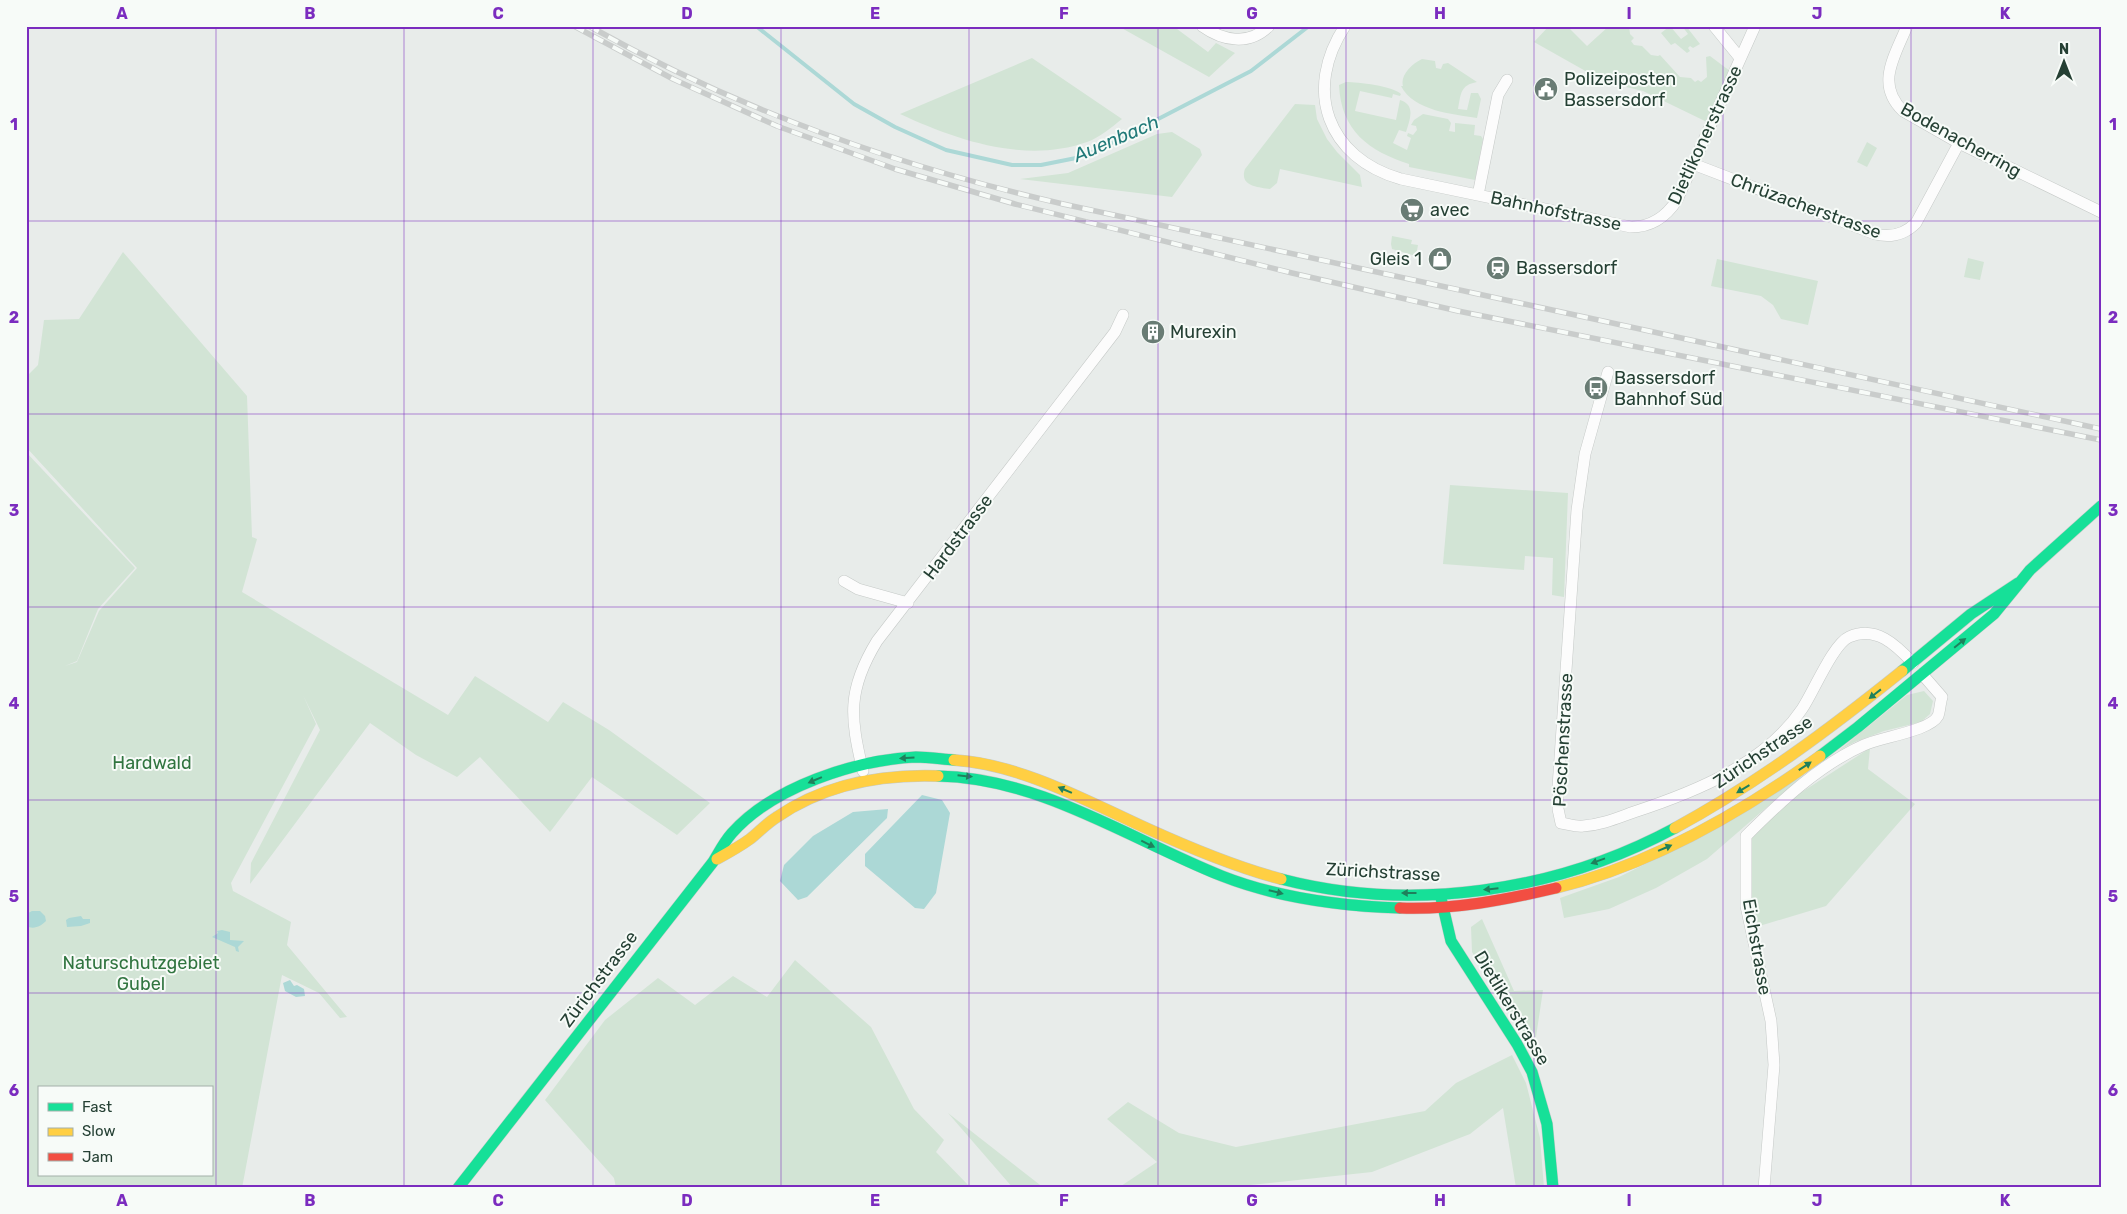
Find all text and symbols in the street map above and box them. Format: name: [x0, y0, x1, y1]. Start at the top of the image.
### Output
text: A: [116, 4, 128, 23]
text: B: [304, 4, 316, 23]
text: C: [492, 4, 504, 23]
text: D: [681, 4, 693, 23]
text: E: [870, 4, 880, 23]
text: F: [1059, 4, 1069, 23]
text: G: [1246, 4, 1258, 23]
text: H: [1434, 4, 1446, 23]
text: I: [1626, 4, 1632, 23]
text: J: [1812, 4, 1822, 23]
text: K: [2000, 4, 2011, 23]
north arrow: [2040, 38, 2090, 88]
text: N: [2059, 41, 2069, 58]
street label: Dietlikonerstrasse: [1663, 62, 1747, 208]
place label: Polizeiposten Bassersdorf: [1564, 68, 1676, 111]
public building icon: Polizeiposten Bassersdorf: [1533, 76, 1559, 102]
street label: Bodenacherring: [1897, 98, 2025, 182]
water label: Auenbach: [1069, 110, 1162, 167]
text: 1: [10, 115, 18, 134]
text: 1: [2109, 115, 2117, 134]
street label: Chrüzacherstrasse: [1728, 169, 1884, 243]
street label: Bahnhofstrasse: [1489, 186, 1623, 236]
supermarket icon: avec: [1399, 197, 1425, 223]
place label: avec: [1430, 199, 1469, 221]
shop icon: Gleis 1: [1427, 246, 1453, 272]
place label: Gleis 1: [1370, 248, 1422, 270]
station icon: Bassersdorf: [1485, 255, 1511, 281]
place label: Bassersdorf: [1516, 257, 1617, 279]
text: 2: [9, 308, 19, 327]
text: 2: [2108, 308, 2118, 327]
building icon: Murexin: [1140, 319, 1166, 345]
place label: Murexin: [1170, 321, 1237, 343]
place label: Bassersdorf Bahnhof Süd: [1614, 367, 1723, 410]
bus stop icon: Bassersdorf Bahnhof Süd: [1583, 375, 1609, 401]
street label: Hardstrasse: [919, 490, 997, 584]
text: 3: [9, 501, 19, 520]
text: 3: [2108, 501, 2118, 520]
one-way arrow: [1953, 638, 1966, 649]
street label: Pöschenstrasse: [1549, 672, 1577, 808]
one-way arrow: [1869, 688, 1882, 699]
text: 4: [9, 694, 20, 713]
text: 4: [2108, 694, 2119, 713]
street label: Zürichstrasse: [1709, 711, 1817, 793]
park label: Hardwald: [112, 752, 192, 774]
one-way arrow: [899, 755, 915, 763]
one-way arrow: [1798, 761, 1812, 771]
one-way arrow: [958, 772, 974, 780]
one-way arrow: [808, 777, 822, 785]
one-way arrow: [1737, 784, 1750, 793]
one-way arrow: [1057, 786, 1072, 794]
one-way arrow: [1141, 840, 1155, 848]
one-way arrow: [1658, 844, 1672, 852]
one-way arrow: [1590, 857, 1605, 865]
street label: Zürichstrasse: [1325, 858, 1441, 886]
one-way arrow: [1483, 885, 1499, 893]
text: 5: [9, 887, 19, 906]
text: 5: [2108, 887, 2118, 906]
one-way arrow: [1268, 888, 1283, 896]
one-way arrow: [1400, 889, 1416, 897]
street label: Eichstrasse: [1738, 897, 1776, 997]
street label: Zürichstrasse: [556, 927, 642, 1031]
street label: Dietlikerstrasse: [1469, 947, 1555, 1069]
park label: Naturschutzgebiet Gubel: [62, 952, 220, 995]
text: 6: [9, 1081, 19, 1100]
text: 6: [2108, 1081, 2118, 1100]
legend: [38, 1086, 212, 1176]
text: Fast: [82, 1098, 112, 1116]
text: Slow: [82, 1122, 115, 1140]
text: Jam: [82, 1148, 113, 1166]
text: A: [116, 1191, 128, 1210]
text: B: [304, 1191, 316, 1210]
text: C: [492, 1191, 504, 1210]
text: D: [681, 1191, 693, 1210]
text: E: [870, 1191, 880, 1210]
text: F: [1059, 1191, 1069, 1210]
text: G: [1246, 1191, 1258, 1210]
text: H: [1434, 1191, 1446, 1210]
text: I: [1626, 1191, 1632, 1210]
text: J: [1812, 1191, 1822, 1210]
text: K: [2000, 1191, 2011, 1210]

